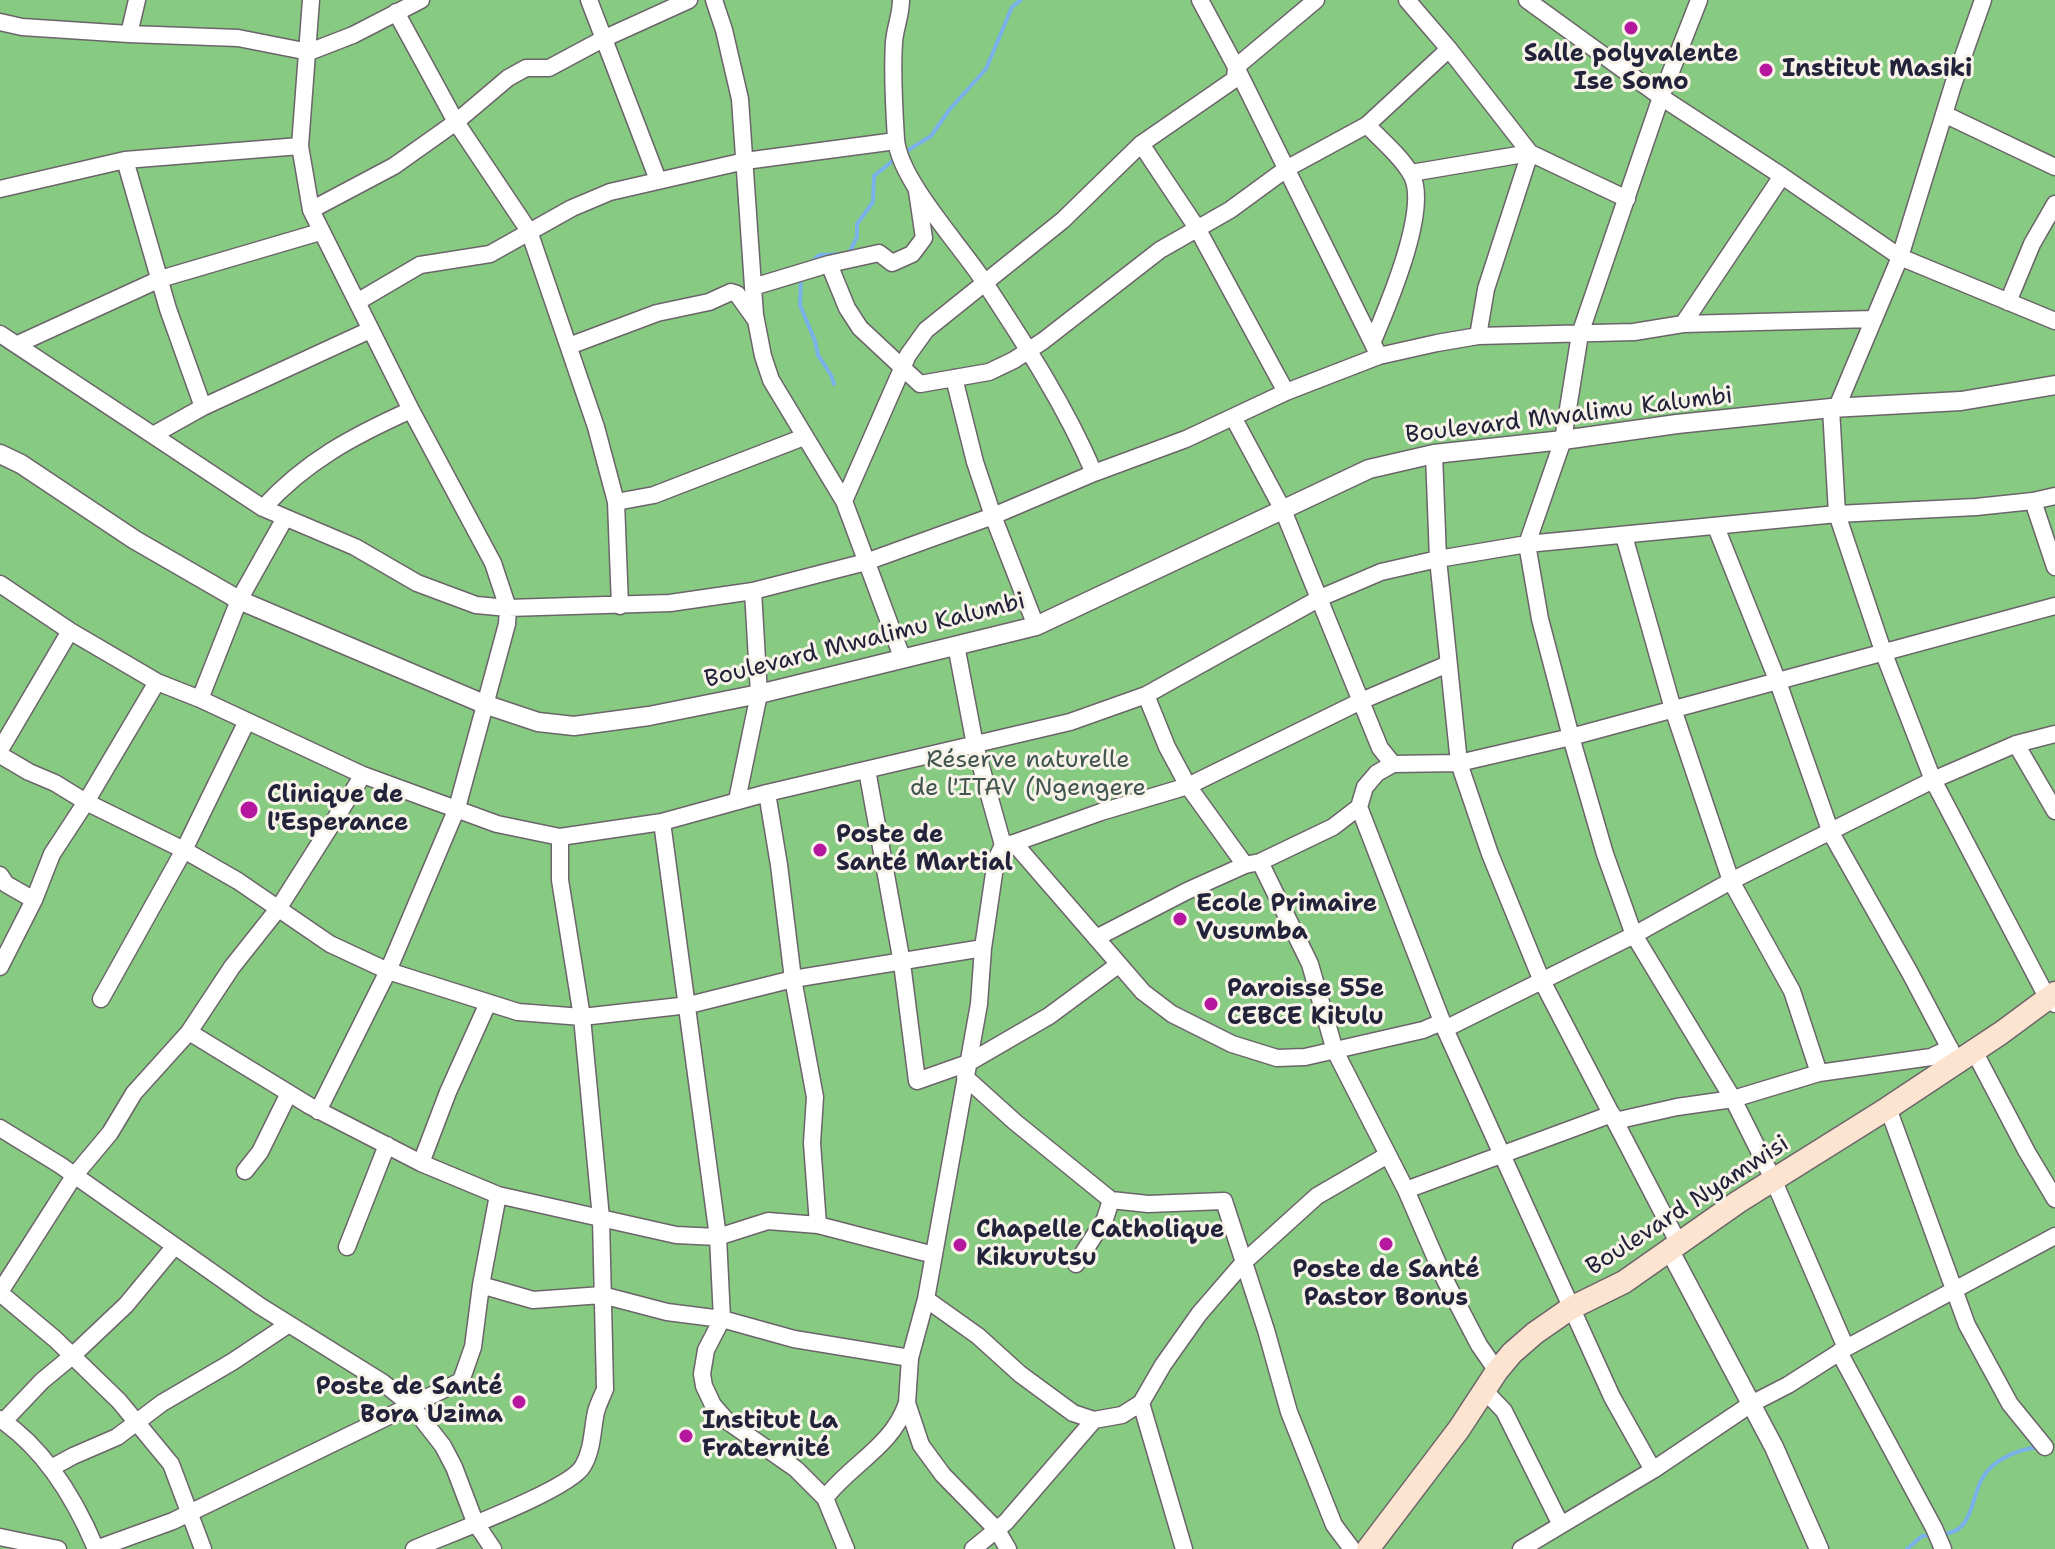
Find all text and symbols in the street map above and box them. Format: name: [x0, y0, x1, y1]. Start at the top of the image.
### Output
marker: Salle polyvalente Ise Somo: [1622, 19, 1640, 37]
place label: Salle polyvalente Ise Somo: [1524, 41, 1738, 97]
place label: Institut Masiki: [1782, 56, 1972, 84]
marker: Institut Masiki: [1757, 61, 1775, 79]
street label: Boulevard Mwalimu Kalumbi: [1404, 382, 1734, 450]
street label: Boulevard Mwalimu Kalumbi: [702, 587, 1028, 695]
park label: Réserve naturelle de l'ITAV (Ngengere: [910, 747, 1146, 803]
place label: Clinique de l'Esperance: [267, 782, 408, 838]
marker: Clinique de l'Esperance: [238, 799, 260, 821]
place label: Poste de Santé Martial: [836, 822, 1013, 878]
marker: Poste de Santé Martial: [811, 841, 829, 859]
place label: Ecole Primaire Vusumba: [1196, 891, 1377, 947]
marker: Ecole Primaire Vusumba: [1171, 910, 1189, 928]
place label: Paroisse 55e CEBCE Kitulu: [1227, 976, 1384, 1032]
marker: Paroisse 55e CEBCE Kitulu: [1202, 995, 1220, 1013]
street label: Boulevard Nyamwisi: [1581, 1130, 1795, 1282]
place label: Chapelle Catholique Kikurutsu: [976, 1217, 1224, 1273]
marker: Poste de Santé Pastor Bonus: [1377, 1235, 1395, 1253]
marker: Chapelle Catholique Kikurutsu: [951, 1236, 969, 1254]
place label: Poste de Santé Pastor Bonus: [1292, 1257, 1480, 1313]
place label: Poste de Santé Bora Uzima: [316, 1374, 503, 1430]
marker: Poste de Santé Bora Uzima: [510, 1393, 528, 1411]
place label: Institut La Fraternité: [702, 1408, 838, 1464]
marker: Institut La Fraternité: [677, 1427, 695, 1445]

